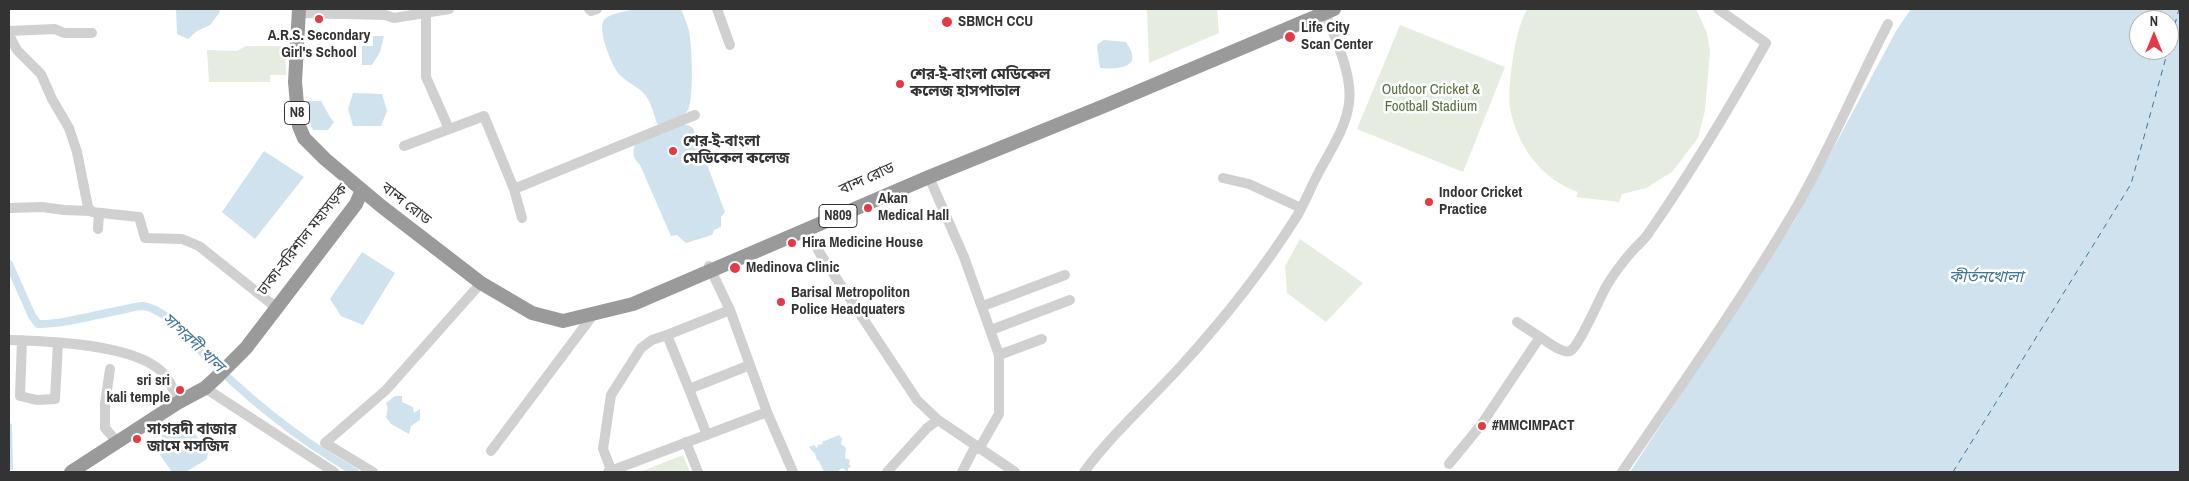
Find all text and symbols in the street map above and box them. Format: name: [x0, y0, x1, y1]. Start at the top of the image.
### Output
north arrow: [2129, 10, 2179, 60]
text: N: [2150, 12, 2158, 30]
marker: A.R.S. Secondary Girl's School: [313, 13, 325, 25]
place label: SBMCH CCU: [958, 13, 1033, 31]
marker: SBMCH CCU: [940, 15, 954, 29]
place label: Life City Scan Center: [1301, 19, 1373, 54]
place label: A.R.S. Secondary Girl's School: [268, 27, 370, 62]
marker: Life City Scan Center: [1283, 30, 1297, 44]
place label: শের-ই-বাংলা মেডিকেল কলেজ হাসপাতাল: [910, 66, 1050, 101]
marker: শের-ই-বাংলা মেডিকেল কলেজ হাসপাতাল: [894, 78, 906, 90]
park label: Outdoor Cricket & Football Stadium: [1382, 81, 1480, 116]
road number: N8: [284, 102, 310, 125]
place label: শের-ই-বাংলা মেডিকেল কলেজ: [683, 133, 789, 168]
marker: শের-ই-বাংলা মেডিকেল কলেজ: [667, 145, 679, 157]
street label: বান্দ রোড: [837, 159, 897, 199]
street label: বান্দ রোড: [378, 179, 434, 229]
street label: ঢাকা-বরিশাল মহাসড়ক: [254, 181, 352, 299]
place label: Indoor Cricket Practice: [1439, 184, 1522, 219]
place label: Akan Medical Hall: [878, 190, 949, 225]
marker: Indoor Cricket Practice: [1423, 196, 1435, 208]
marker: Akan Medical Hall: [862, 202, 874, 214]
road number: N809: [819, 205, 857, 228]
place label: Hira Medicine House: [802, 234, 923, 252]
marker: Hira Medicine House: [786, 237, 798, 249]
place label: Medinova Clinic: [746, 259, 840, 277]
marker: Medinova Clinic: [728, 261, 742, 275]
water label: কীর্তনখোলা: [1949, 268, 2023, 288]
place label: Barisal Metropoliton Police Headquaters: [791, 284, 910, 319]
marker: Barisal Metropoliton Police Headquaters: [775, 296, 787, 308]
water label: সাগরদী খাল: [158, 310, 228, 376]
place label: sri sri kali temple: [106, 372, 170, 407]
marker: sri sri kali temple: [174, 384, 186, 396]
place label: #MMCIMPACT: [1492, 417, 1574, 435]
marker: #MMCIMPACT: [1476, 420, 1488, 432]
place label: সাগরদী বাজার জামে মসজিদ: [147, 421, 237, 456]
marker: সাগরদী বাজার জামে মসজিদ: [131, 433, 143, 445]

